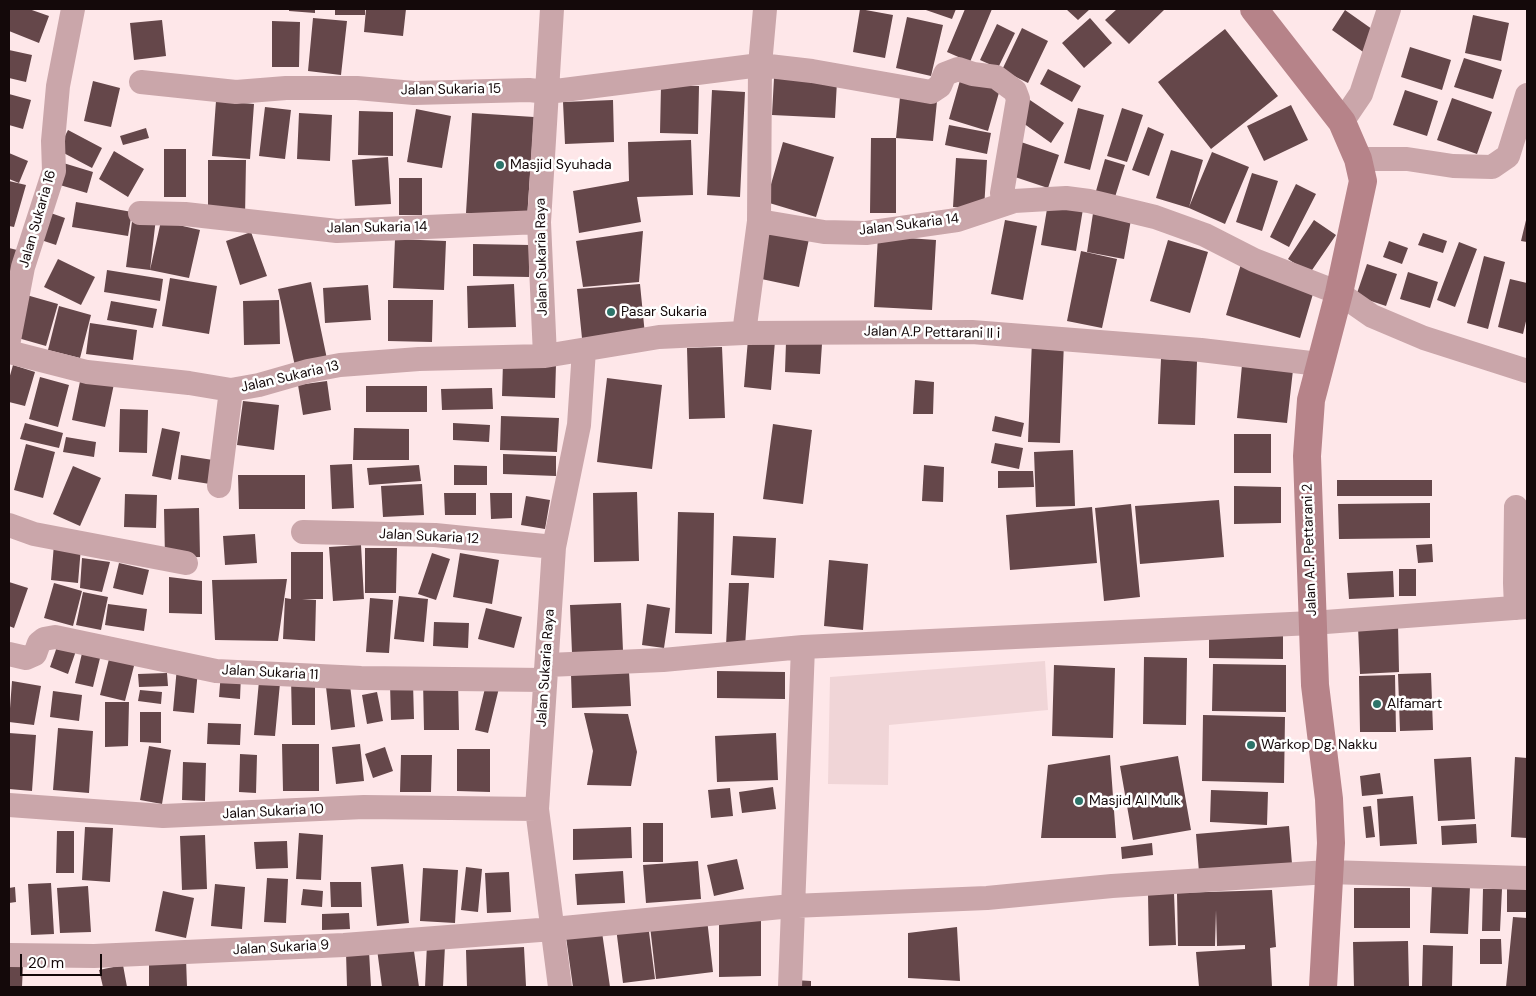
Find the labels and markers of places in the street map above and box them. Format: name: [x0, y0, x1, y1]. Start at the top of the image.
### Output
place label: Masjid Syuhada: [510, 157, 612, 173]
marker: Masjid Syuhada: [494, 159, 506, 171]
place label: Pasar Sukaria: [621, 304, 707, 320]
marker: Pasar Sukaria: [605, 306, 617, 318]
place label: Alfamart: [1387, 696, 1442, 712]
marker: Alfamart: [1371, 698, 1383, 710]
place label: Warkop Dg. Nakku: [1261, 737, 1377, 753]
marker: Warkop Dg. Nakku: [1245, 739, 1257, 751]
place label: Masjid Al Mulk: [1089, 793, 1181, 809]
marker: Masjid Al Mulk: [1073, 795, 1085, 807]

